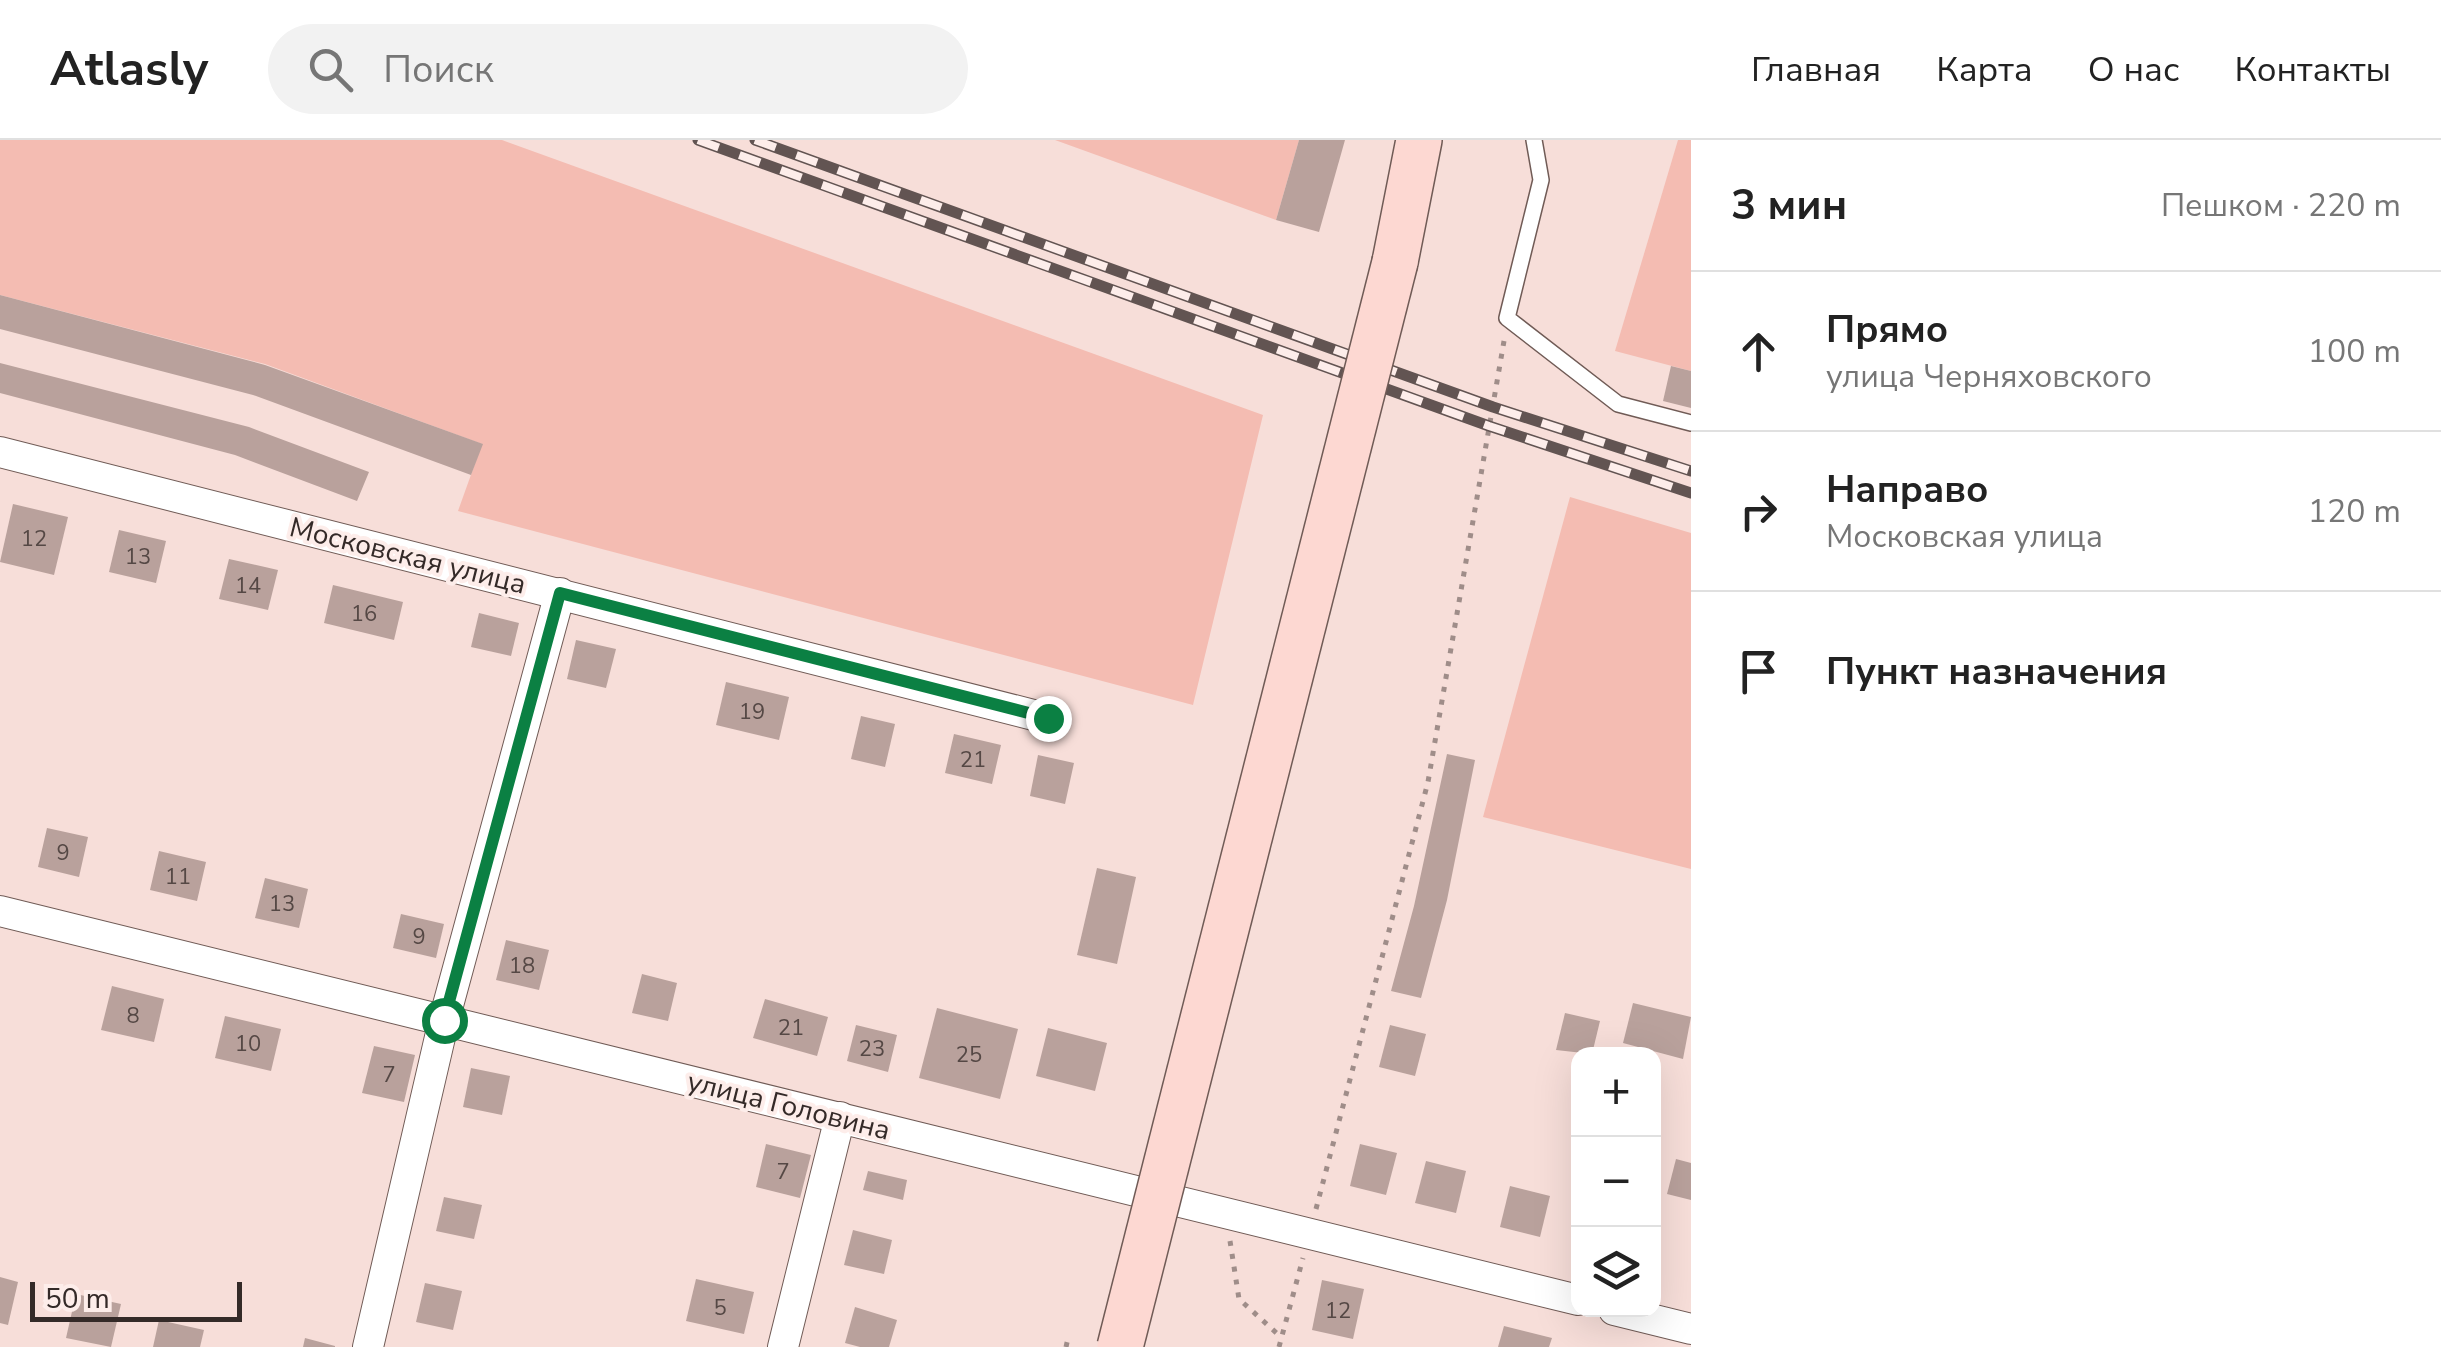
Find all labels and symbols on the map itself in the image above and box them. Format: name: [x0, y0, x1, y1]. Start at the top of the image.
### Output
street label: Московская улица: [286, 508, 530, 604]
house number: 12: [21, 524, 47, 554]
house number: 13: [125, 542, 151, 572]
house number: 14: [235, 571, 261, 601]
house number: 16: [351, 599, 377, 629]
route end: [1026, 696, 1072, 742]
house number: 19: [739, 697, 765, 727]
house number: 21: [960, 745, 986, 775]
house number: 9: [56, 838, 70, 868]
house number: 11: [165, 862, 191, 892]
house number: 13: [269, 889, 295, 919]
house number: 9: [412, 922, 426, 952]
house number: 18: [509, 951, 535, 981]
route start: [422, 998, 468, 1044]
house number: 8: [126, 1001, 140, 1031]
house number: 21: [778, 1013, 804, 1043]
house number: 10: [235, 1029, 261, 1059]
house number: 23: [859, 1034, 885, 1064]
house number: 25: [956, 1040, 982, 1070]
house number: 7: [382, 1060, 396, 1090]
street label: улица Головина: [683, 1062, 894, 1150]
house number: 7: [776, 1157, 790, 1187]
scale bar: [30, 1277, 242, 1322]
house number: 5: [713, 1293, 727, 1323]
house number: 12: [1325, 1296, 1351, 1326]

